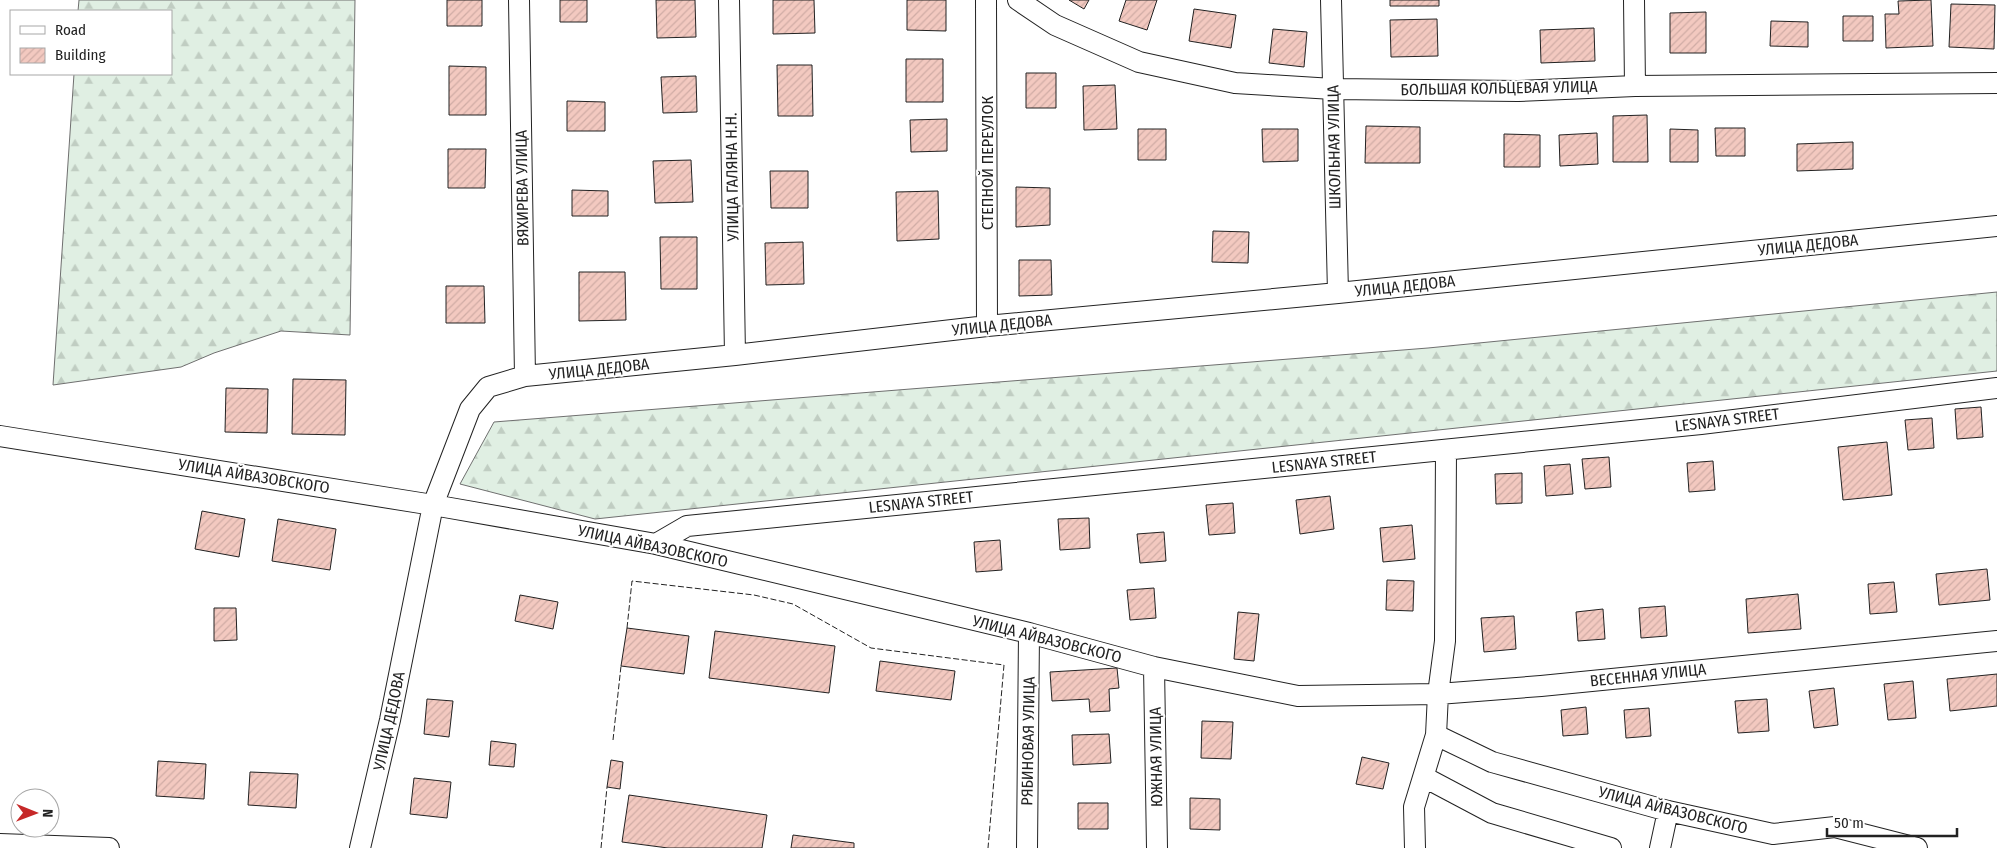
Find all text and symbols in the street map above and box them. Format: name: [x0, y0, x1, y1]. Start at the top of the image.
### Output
legend: [10, 10, 172, 75]
text: Road: [55, 21, 86, 39]
text: Building: [55, 46, 106, 64]
street label: БОЛЬШАЯ КОЛЬЦЕВАЯ УЛИЦА: [1400, 77, 1598, 99]
street label: ШКОЛЬНАЯ УЛИЦА: [1323, 84, 1345, 209]
street label: СТЕПНОЙ ПЕРЕУЛОК: [978, 95, 997, 230]
street label: УЛИЦА ГАЛЯНА Н.Н.: [721, 112, 743, 243]
street label: ВЯХИРЕВА УЛИЦА: [511, 129, 533, 246]
street label: УЛИЦА ДЕДОВА: [1756, 230, 1860, 260]
street label: УЛИЦА ДЕДОВА: [1353, 271, 1457, 301]
street label: УЛИЦА ДЕДОВА: [950, 310, 1054, 340]
street label: УЛИЦА ДЕДОВА: [547, 354, 651, 384]
street label: LESNAYA STREET: [1674, 404, 1781, 436]
street label: LESNAYA STREET: [1271, 447, 1378, 477]
street label: УЛИЦА АЙВАЗОВСКОГО: [176, 454, 331, 497]
street label: LESNAYA STREET: [868, 487, 975, 517]
street label: УЛИЦА АЙВАЗОВСКОГО: [575, 521, 730, 571]
street label: УЛИЦА АЙВАЗОВСКОГО: [970, 611, 1124, 667]
street label: ВЕСЕННАЯ УЛИЦА: [1589, 659, 1708, 691]
street label: УЛИЦА ДЕДОВА: [369, 669, 409, 773]
street label: РЯБИНОВАЯ УЛИЦА: [1017, 676, 1039, 806]
street label: ЮЖНАЯ УЛИЦА: [1146, 706, 1166, 807]
street label: УЛИЦА АЙВАЗОВСКОГО: [1596, 782, 1750, 838]
north arrow: [10, 788, 60, 838]
scale bar: [1827, 806, 1957, 838]
text: N: [39, 809, 56, 818]
text: 50 m: [1834, 814, 1864, 832]

